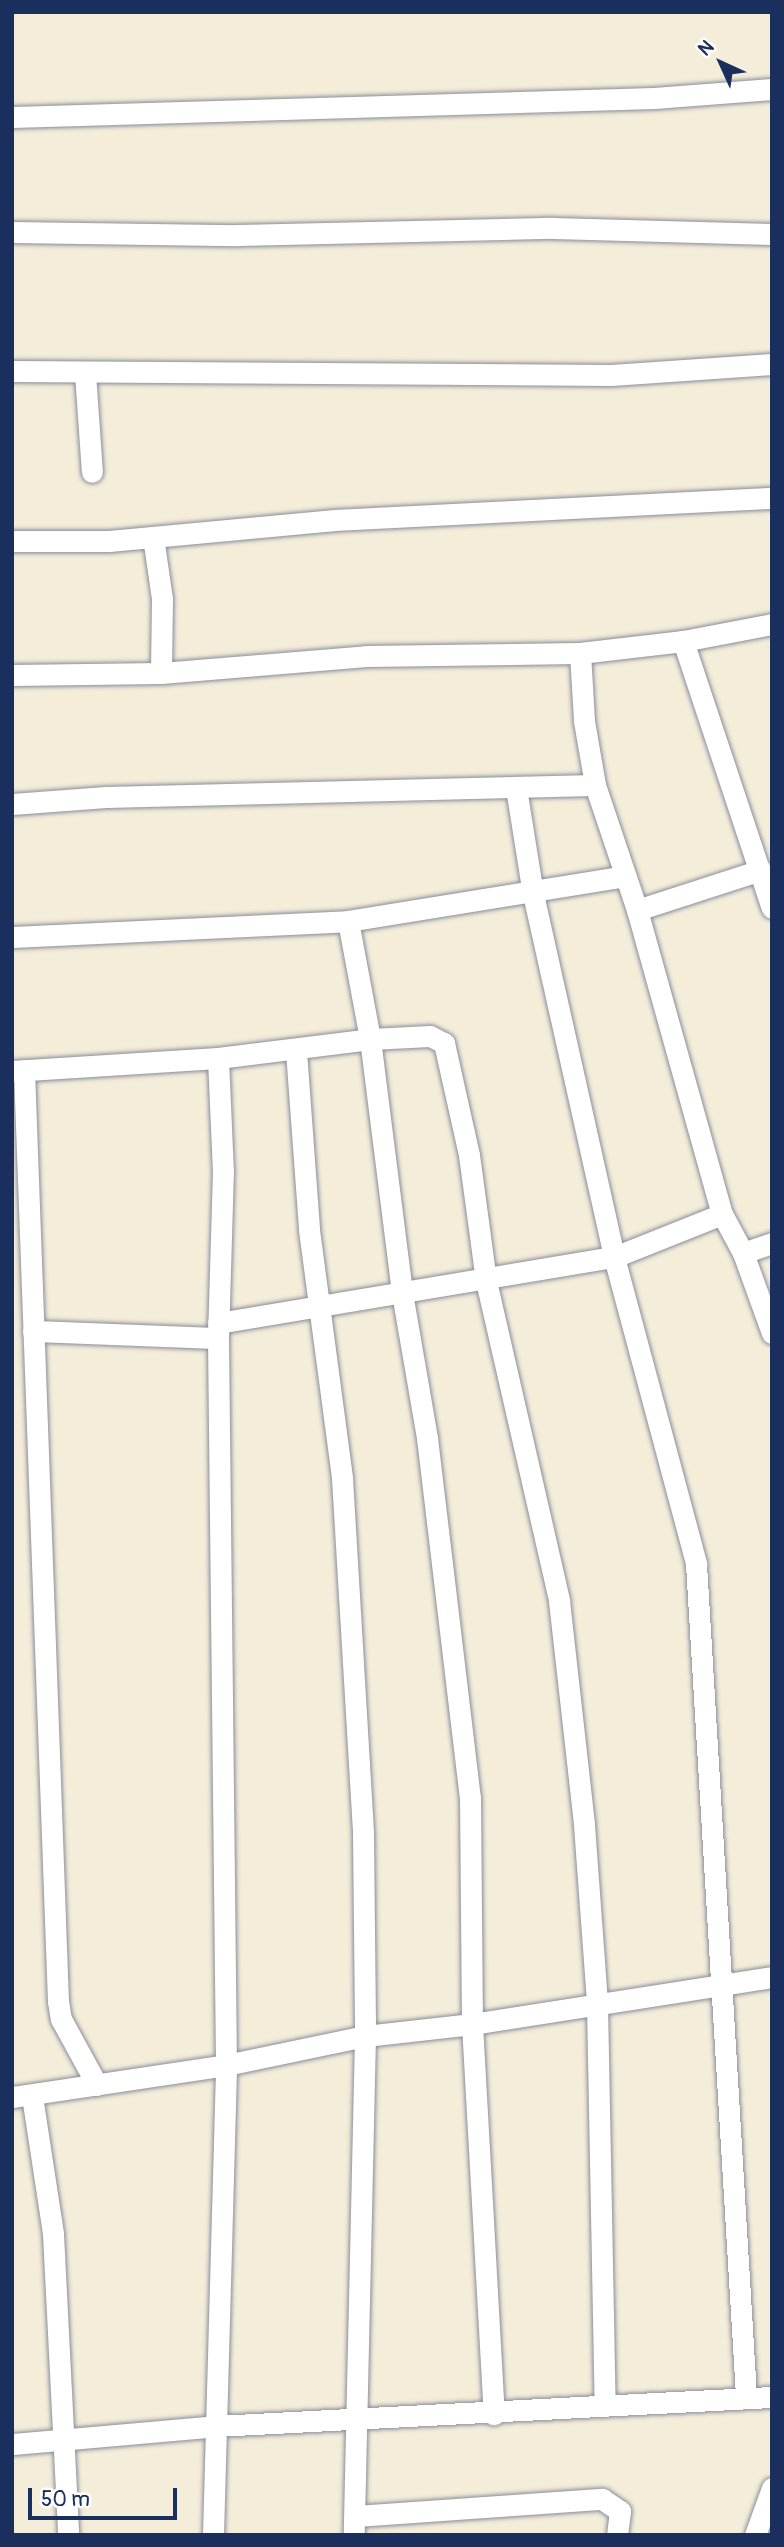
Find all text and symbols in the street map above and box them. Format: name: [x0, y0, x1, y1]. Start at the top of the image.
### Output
north arrow: [686, 28, 756, 98]
text: N: [693, 35, 719, 61]
scale bar: [32, 2474, 180, 2518]
text: 50 m: [41, 2486, 90, 2513]

